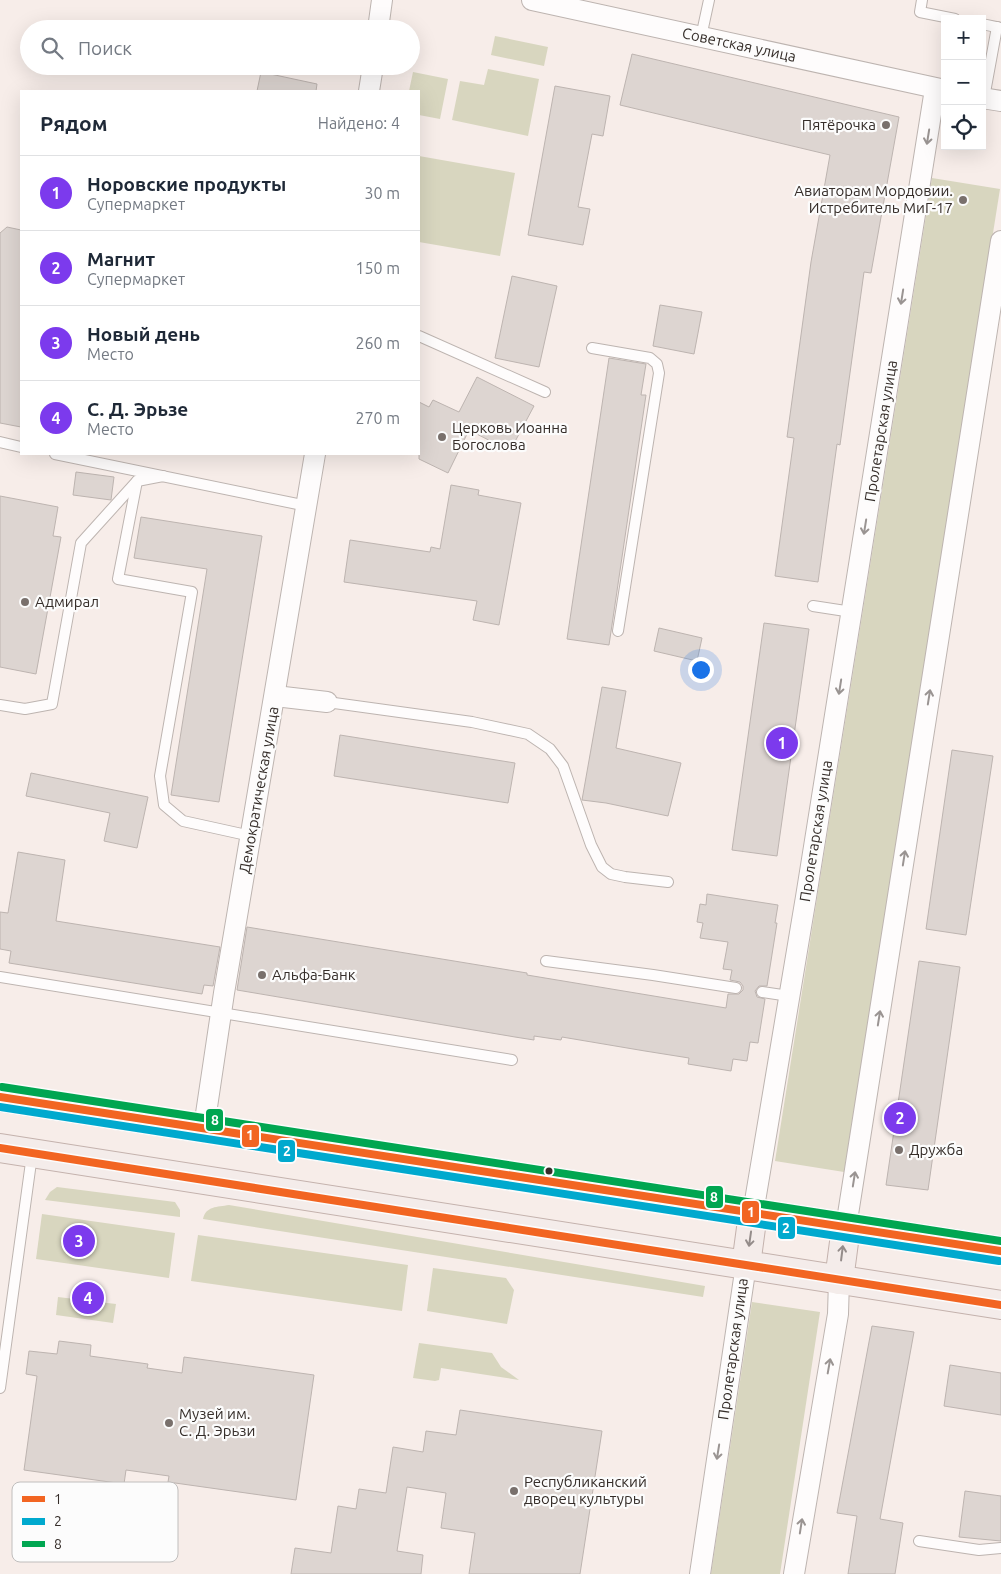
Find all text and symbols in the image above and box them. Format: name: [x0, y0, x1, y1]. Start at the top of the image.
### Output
map controls: [941, 15, 986, 150]
button: +: [941, 15, 986, 60]
search box: [20, 20, 420, 75]
street label: Советская улица: [681, 24, 798, 65]
icon: search: [38, 34, 66, 62]
text: Поиск: [78, 37, 132, 59]
button: −: [941, 60, 986, 105]
button: locate: [941, 105, 986, 150]
text: Рядом: [40, 111, 108, 135]
text: Найдено: 4: [318, 114, 400, 132]
place label: Пятёрочка: [802, 116, 876, 133]
marker: Пятёрочка: [880, 119, 892, 131]
one-way arrow: [922, 128, 932, 144]
text: Норовские продукты: [87, 173, 286, 195]
place label: Авиаторам Мордовии. Истребитель МиГ-17: [794, 182, 953, 216]
text: 1: [51, 184, 61, 202]
text: 30 m: [364, 184, 400, 202]
marker: Авиаторам Мордовии. Истребитель МиГ-17: [957, 194, 969, 206]
text: Супермаркет: [87, 195, 185, 213]
text: Магнит: [87, 248, 155, 270]
text: 2: [51, 259, 61, 277]
text: 150 m: [355, 259, 400, 277]
text: Супермаркет: [87, 270, 185, 288]
one-way arrow: [897, 289, 907, 305]
text: Новый день: [87, 323, 200, 345]
text: 3: [51, 334, 61, 352]
text: 260 m: [355, 334, 400, 352]
text: Место: [87, 345, 134, 363]
street label: Пролетарская улица: [861, 359, 900, 503]
text: С. Д. Эрьзе: [87, 398, 188, 420]
text: 4: [51, 409, 61, 427]
text: 270 m: [355, 409, 400, 427]
place label: Церковь Иоанна Богослова: [452, 419, 568, 453]
text: Место: [87, 420, 134, 438]
marker: Церковь Иоанна Богослова: [436, 431, 448, 443]
one-way arrow: [860, 518, 870, 534]
place label: Адмирал: [35, 593, 99, 610]
marker: Адмирал: [19, 596, 31, 608]
your location: [688, 657, 714, 683]
one-way arrow: [834, 679, 844, 695]
one-way arrow: [925, 690, 935, 706]
street label: Демократическая улица: [235, 705, 282, 875]
pin: 1: [766, 724, 798, 762]
street label: Пролетарская улица: [796, 759, 835, 903]
one-way arrow: [899, 850, 909, 866]
place label: Альфа-Банк: [272, 966, 356, 983]
marker: Альфа-Банк: [256, 969, 268, 981]
one-way arrow: [874, 1011, 884, 1027]
pin: 2: [884, 1099, 916, 1137]
line badge: 8: [205, 1108, 224, 1132]
text: 8: [211, 1112, 219, 1128]
line badge: 1: [241, 1124, 260, 1148]
text: 1: [246, 1127, 254, 1143]
line badge: 2: [277, 1139, 296, 1163]
place label: Дружба: [909, 1141, 963, 1158]
text: 2: [283, 1143, 291, 1159]
marker: Дружба: [893, 1144, 905, 1156]
unlabelled marker: [544, 1166, 554, 1176]
one-way arrow: [849, 1171, 859, 1187]
line badge: 8: [705, 1185, 724, 1209]
text: 8: [710, 1189, 718, 1205]
line badge: 1: [741, 1200, 760, 1224]
text: 1: [747, 1204, 755, 1220]
line badge: 2: [777, 1216, 796, 1240]
text: 2: [782, 1220, 790, 1236]
pin: 3: [63, 1222, 95, 1260]
one-way arrow: [744, 1231, 754, 1247]
one-way arrow: [837, 1246, 847, 1262]
street label: Пролетарская улица: [714, 1277, 751, 1421]
pin: 4: [72, 1279, 104, 1317]
one-way arrow: [824, 1358, 834, 1374]
place label: Музей им. С. Д. Эрьзи: [179, 1405, 255, 1439]
marker: Музей им. С. Д. Эрьзи: [163, 1417, 175, 1429]
one-way arrow: [713, 1443, 723, 1459]
place label: Республиканский дворец культуры: [524, 1473, 647, 1507]
legend: [12, 1482, 178, 1562]
marker: Республиканский дворец культуры: [508, 1485, 520, 1497]
text: 1: [54, 1491, 62, 1507]
text: 2: [54, 1513, 62, 1529]
one-way arrow: [797, 1518, 807, 1534]
text: 8: [54, 1536, 62, 1552]

